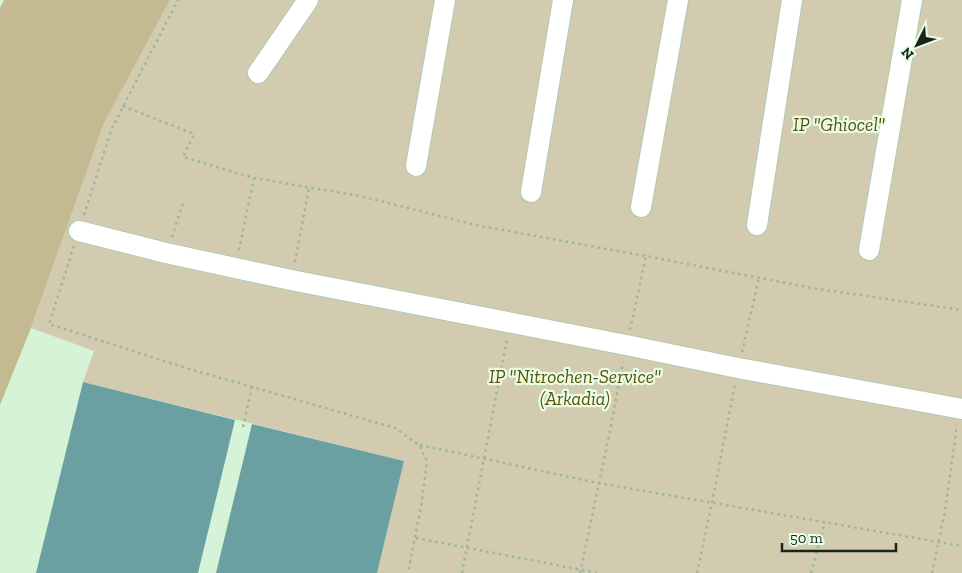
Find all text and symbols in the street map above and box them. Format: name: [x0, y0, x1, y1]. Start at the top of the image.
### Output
north arrow: [892, 20, 942, 70]
text: N: [898, 43, 918, 63]
park label: IP "Ghiocel": [793, 113, 885, 136]
park label: IP "Nitrochen-Service" (Arkadia): [489, 365, 661, 410]
scale bar: [782, 520, 896, 552]
text: 50 m: [790, 529, 823, 547]

